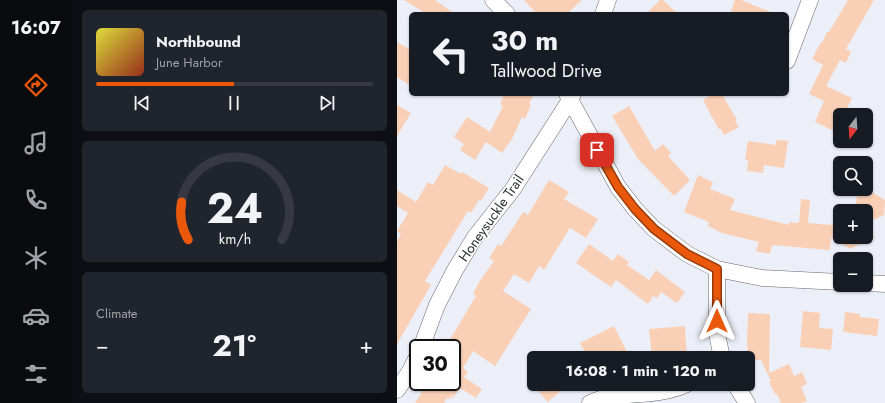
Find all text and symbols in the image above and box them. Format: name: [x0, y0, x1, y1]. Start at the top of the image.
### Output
text: 16:07: [11, 15, 61, 41]
text: 30 m: [491, 20, 558, 61]
icon: left: [425, 28, 477, 80]
text: Northbound: [156, 31, 241, 53]
text: June Harbor: [156, 53, 222, 72]
text: Tallwood Drive: [491, 58, 602, 84]
icon: directions: [22, 71, 50, 99]
icon: previous: [131, 92, 153, 114]
icon: pause: [223, 92, 245, 114]
icon: next: [316, 92, 338, 114]
north arrow: [833, 108, 873, 148]
map controls: [833, 108, 873, 292]
icon: music: [22, 129, 50, 157]
pin: [580, 133, 614, 167]
icon: arrive: [586, 139, 608, 161]
button: search: [833, 156, 873, 196]
street label: Honeysuckle Trail: [453, 170, 529, 266]
text: 24: [206, 177, 263, 238]
icon: phone: [22, 186, 50, 214]
button: +: [833, 204, 873, 244]
text: km/h: [218, 228, 251, 248]
icon: climate: [22, 244, 50, 272]
button: −: [833, 252, 873, 292]
position arrow: [696, 300, 738, 342]
icon: car: [22, 302, 50, 330]
text: Climate: [96, 304, 137, 323]
text: 21°: [212, 324, 256, 367]
text: −: [96, 329, 109, 361]
text: +: [359, 329, 373, 361]
speed limit sign: 30: [409, 339, 461, 391]
icon: filters: [22, 360, 50, 388]
text: 16:08 · 1 min · 120 m: [566, 360, 716, 382]

